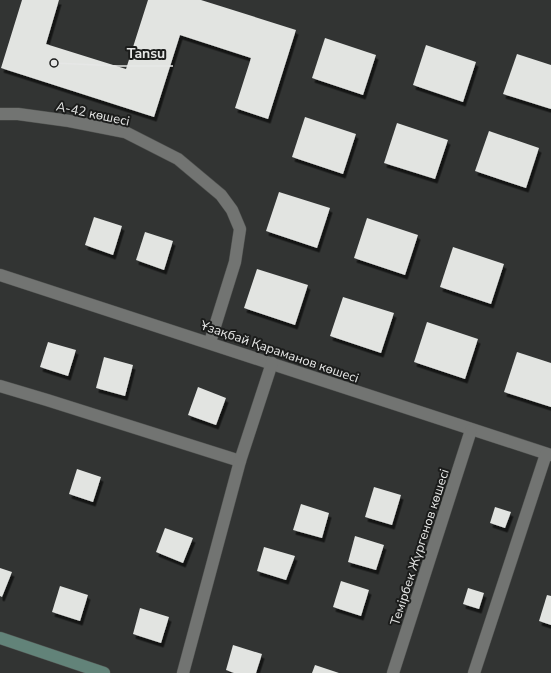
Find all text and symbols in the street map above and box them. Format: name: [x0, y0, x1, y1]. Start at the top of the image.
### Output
callout: Tansu: [118, 40, 173, 66]
text: Tansu: [127, 44, 165, 63]
street label: А-42 көшесі: [54, 97, 131, 131]
street label: Ұзақбай Қараманов көшесі: [197, 316, 361, 388]
street label: Темірбек Жүргенов көшесі: [386, 467, 454, 628]

